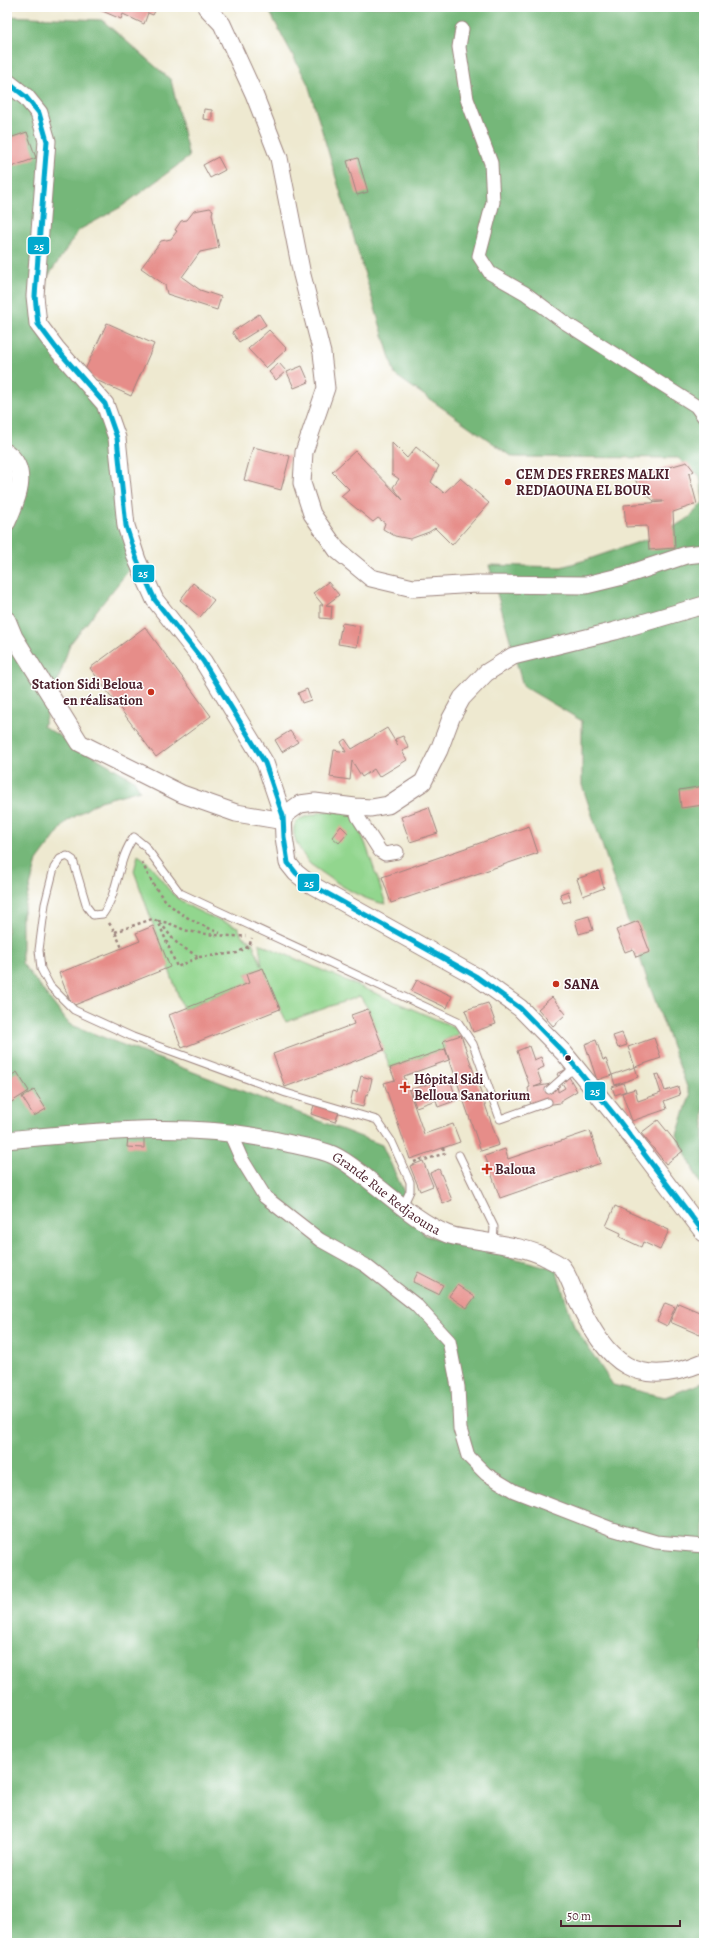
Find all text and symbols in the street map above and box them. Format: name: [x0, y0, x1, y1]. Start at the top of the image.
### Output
line badge: 25: [27, 236, 50, 255]
text: 25: [34, 239, 44, 254]
place label: CEM DES FRERES MALKI REDJAOUNA EL BOUR: [516, 465, 669, 500]
marker: CEM DES FRERES MALKI REDJAOUNA EL BOUR: [503, 477, 513, 487]
line badge: 25: [132, 564, 155, 583]
text: 25: [138, 566, 148, 581]
place label: Station Sidi Beloua en réalisation: [32, 675, 143, 710]
marker: Station Sidi Beloua en réalisation: [146, 687, 156, 697]
line badge: 25: [297, 873, 320, 892]
text: 25: [304, 876, 314, 891]
place label: SANA: [564, 975, 599, 994]
marker: SANA: [551, 979, 561, 989]
unlabelled marker: [563, 1053, 573, 1063]
place label: Hôpital Sidi Belloua Sanatorium: [414, 1070, 531, 1105]
marker: Hôpital Sidi Belloua Sanatorium: [399, 1081, 411, 1093]
line badge: 25: [584, 1081, 606, 1101]
text: 25: [590, 1084, 600, 1099]
street label: Grande Rue Redjaouna: [329, 1147, 444, 1240]
place label: Baloua: [495, 1160, 536, 1179]
marker: Baloua: [482, 1164, 492, 1174]
scale bar: [561, 1902, 680, 1928]
text: 50 m: [567, 1908, 591, 1924]

